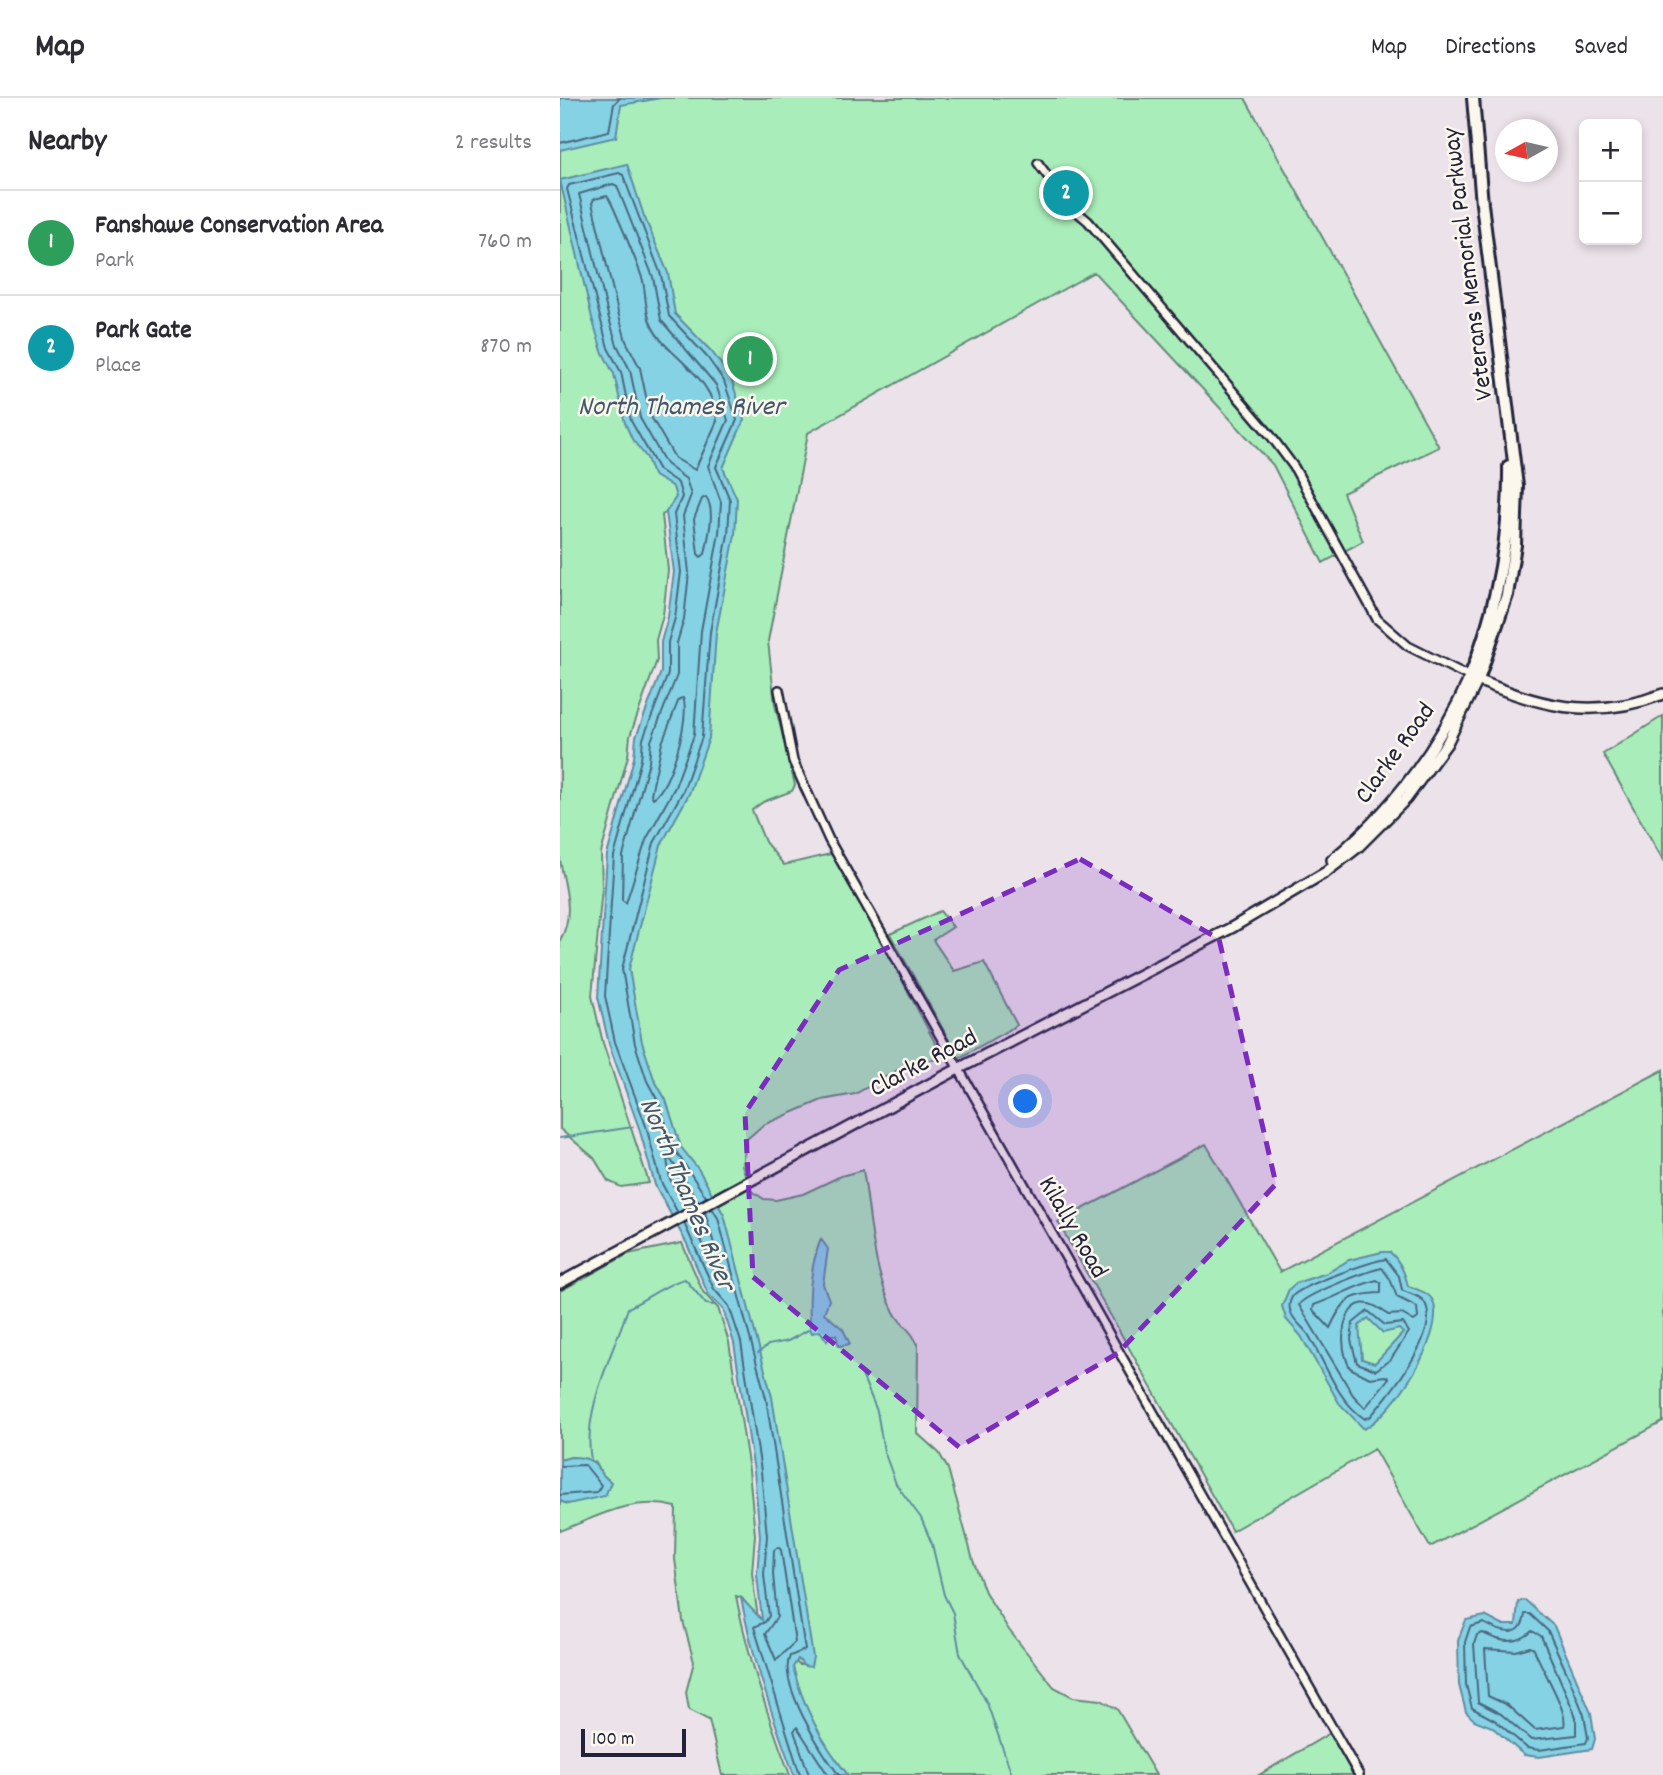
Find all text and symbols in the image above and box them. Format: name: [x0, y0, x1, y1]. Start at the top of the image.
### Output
text: Map: [35, 25, 85, 72]
text: Map: [1371, 31, 1407, 65]
text: Directions: [1445, 31, 1536, 65]
text: Saved: [1574, 31, 1628, 65]
north arrow: [1495, 119, 1558, 182]
map controls: [1579, 119, 1642, 245]
button: +: [1579, 119, 1642, 182]
text: Nearby: [28, 122, 106, 165]
street label: Veterans Memorial Parkway: [1434, 125, 1504, 402]
text: 2 results: [455, 127, 532, 160]
pin: 2: [1043, 167, 1089, 219]
button: −: [1579, 182, 1642, 245]
text: Fanshawe Conservation Area: [95, 208, 383, 245]
text: 1: [48, 226, 54, 259]
text: 760 m: [478, 226, 532, 259]
text: Park: [95, 245, 134, 278]
text: Park Gate: [95, 313, 192, 350]
text: 2: [46, 331, 56, 364]
text: 870 m: [480, 331, 532, 364]
pin: 1: [727, 333, 773, 385]
text: Place: [95, 350, 141, 383]
water label: North Thames River: [578, 389, 788, 429]
street label: Clarke Road: [1346, 696, 1446, 812]
street label: Clarke Road: [863, 1020, 985, 1108]
your location: [1008, 1084, 1042, 1118]
water label: North Thames River: [626, 1092, 745, 1301]
street label: Kilally Road: [1028, 1170, 1116, 1286]
scale bar: [581, 1726, 686, 1758]
text: 100 m: [592, 1727, 634, 1754]

